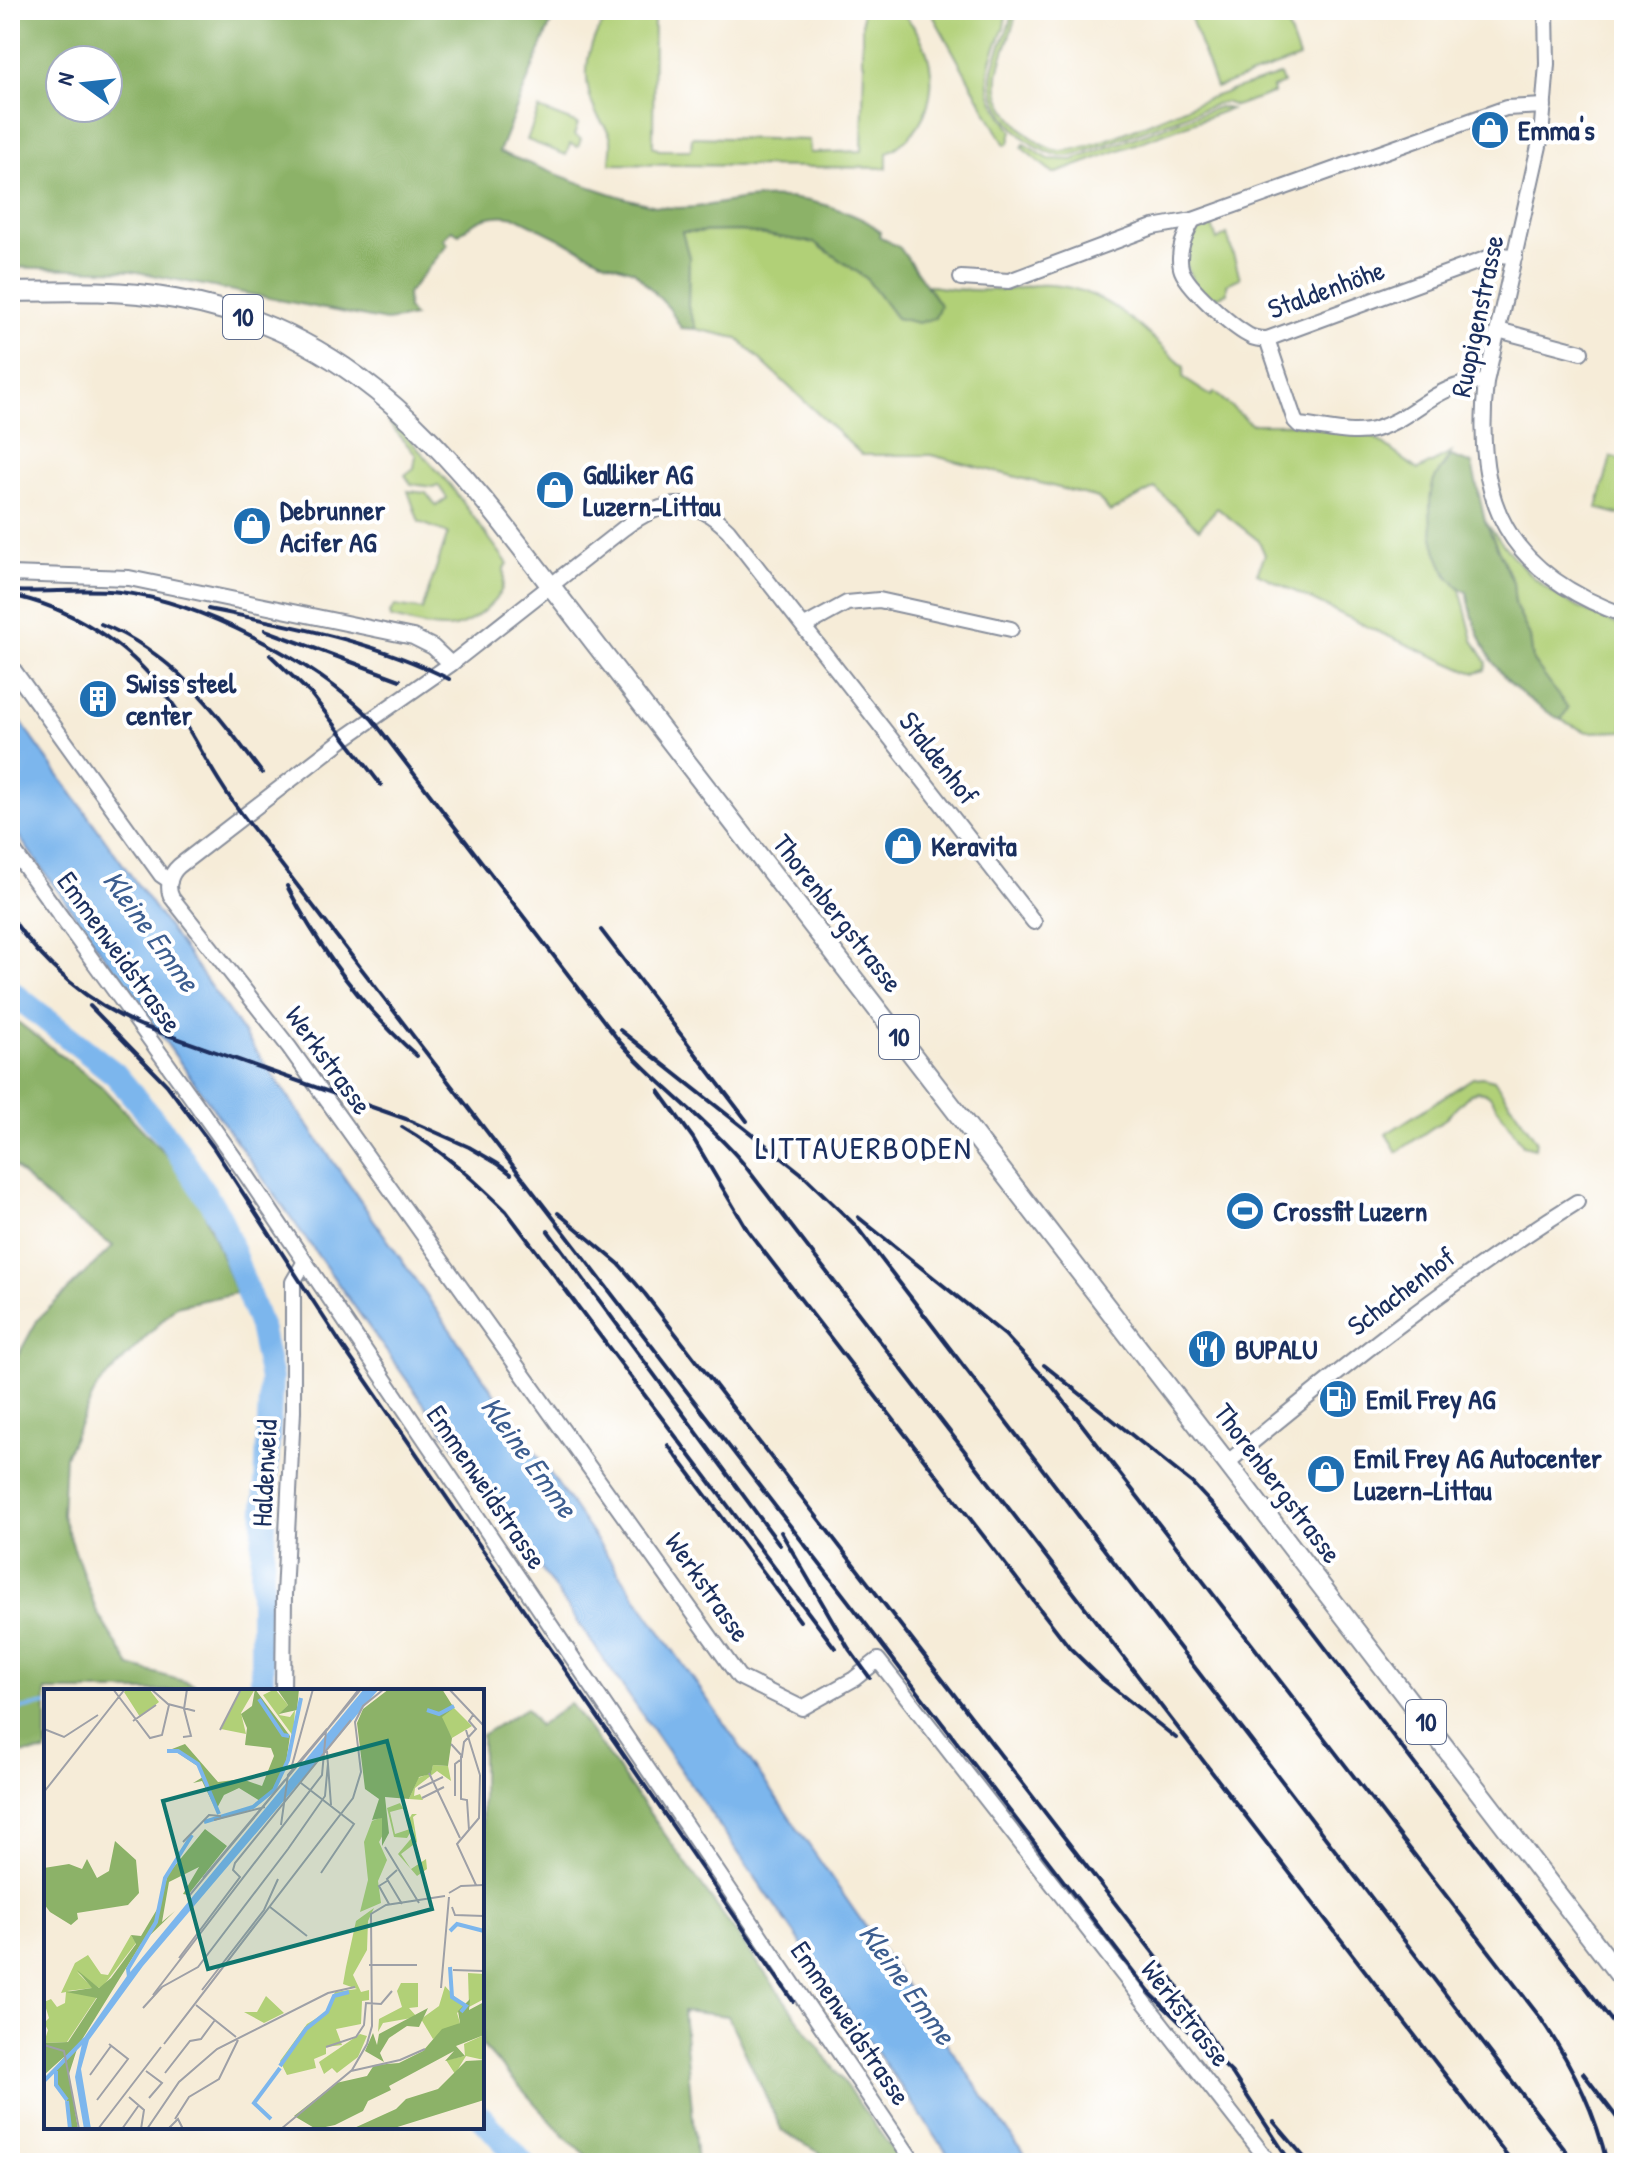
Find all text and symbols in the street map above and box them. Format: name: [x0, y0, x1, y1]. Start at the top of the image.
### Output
north arrow: [44, 44, 124, 124]
text: N: [49, 69, 81, 88]
shop icon: Emma's: [1469, 109, 1511, 151]
place label: Emma's: [1518, 111, 1595, 149]
street label: Ruopigenstrasse: [1441, 232, 1513, 400]
street label: Staldenhöhe: [1262, 250, 1390, 328]
road number: 10: [223, 295, 263, 339]
place label: Galliker AG Luzern-Littau: [583, 455, 721, 525]
shop icon: Galliker AG Luzern-Littau: [534, 469, 576, 511]
place label: Debrunner Acifer AG: [280, 491, 385, 561]
shop icon: Debrunner Acifer AG: [231, 505, 273, 547]
place label: Swiss steel center: [126, 664, 237, 734]
building icon: Swiss steel center: [77, 678, 119, 720]
street label: Staldenhof: [891, 703, 987, 813]
shop icon: Keravita: [882, 825, 924, 867]
street label: Thorenbergstrasse: [764, 826, 912, 1000]
place label: Keravita: [931, 827, 1017, 865]
water label: Kleine Emme: [94, 862, 210, 1000]
street label: Emmenweidstrasse: [49, 864, 191, 1040]
street label: Werkstrasse: [277, 998, 381, 1122]
road number: 10: [879, 1015, 919, 1059]
district label: LITTAUERBODEN: [755, 1126, 973, 1169]
sports icon: Crossfit Luzern: [1224, 1190, 1266, 1232]
place label: Crossfit Luzern: [1273, 1192, 1427, 1230]
street label: Schachenhof: [1339, 1238, 1463, 1344]
restaurant icon: BUPALU: [1186, 1328, 1228, 1370]
place label: BUPALU: [1235, 1330, 1318, 1368]
fuel station icon: Emil Frey AG: [1317, 1378, 1359, 1420]
place label: Emil Frey AG: [1366, 1380, 1496, 1419]
water label: Kleine Emme: [472, 1388, 588, 1526]
street label: Thorenbergstrasse: [1205, 1395, 1351, 1571]
street label: Emmenweidstrasse: [418, 1397, 556, 1577]
street label: Haldenweid: [242, 1418, 286, 1528]
place label: Emil Frey AG Autocenter Luzern-Littau: [1354, 1439, 1602, 1509]
shop icon: Emil Frey AG Autocenter Luzern-Littau: [1305, 1453, 1347, 1495]
street label: Werkstrasse: [656, 1525, 760, 1649]
inset map: [44, 1689, 484, 2129]
road number: 10: [1406, 1700, 1446, 1744]
water label: Kleine Emme: [850, 1915, 966, 2053]
street label: Emmenweidstrasse: [782, 1933, 920, 2113]
street label: Werkstrasse: [1132, 1952, 1240, 2074]

